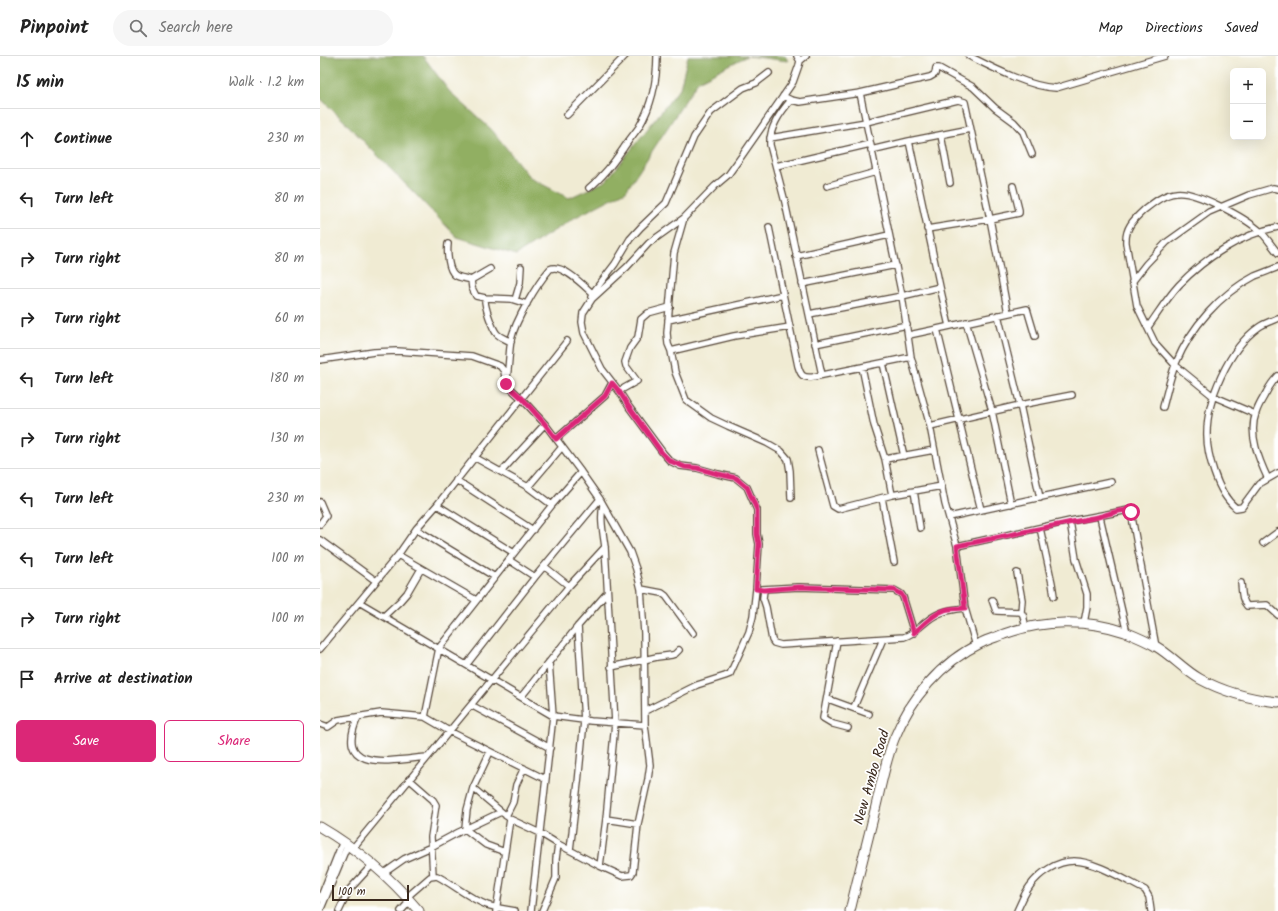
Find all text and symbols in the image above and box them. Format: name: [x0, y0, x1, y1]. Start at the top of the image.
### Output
search box: [113, 10, 393, 46]
text: Pinpoint: [20, 13, 89, 43]
text: Search here: [159, 16, 233, 40]
icon: search: [127, 17, 149, 39]
text: Map: [1098, 17, 1123, 39]
text: Directions: [1145, 17, 1203, 39]
text: Saved: [1225, 17, 1258, 39]
map controls: [1230, 68, 1266, 140]
button: +: [1230, 68, 1266, 104]
text: 15 min: [16, 69, 64, 96]
text: Walk · 1.2 km: [229, 72, 304, 93]
button: −: [1230, 104, 1266, 140]
text: Continue: [54, 127, 112, 151]
icon: ahead: [16, 128, 38, 150]
text: 230 m: [267, 128, 304, 149]
text: Turn left: [54, 187, 114, 211]
icon: left: [16, 188, 38, 210]
text: 80 m: [274, 188, 304, 209]
text: Turn right: [54, 247, 121, 271]
icon: right: [16, 248, 38, 270]
text: 80 m: [274, 248, 304, 269]
text: Turn right: [54, 307, 121, 331]
icon: right: [16, 308, 38, 330]
text: 60 m: [275, 308, 304, 329]
text: Turn left: [54, 367, 114, 391]
icon: left: [16, 368, 38, 390]
text: 180 m: [270, 368, 304, 389]
route end: [497, 375, 515, 393]
text: Turn right: [54, 427, 121, 451]
icon: right: [16, 428, 38, 450]
text: 130 m: [270, 428, 304, 449]
text: Turn left: [54, 487, 114, 511]
icon: left: [16, 488, 38, 510]
text: 230 m: [267, 488, 304, 509]
route start: [1122, 503, 1140, 521]
text: Turn left: [54, 547, 114, 571]
icon: left: [16, 548, 38, 570]
text: 100 m: [271, 548, 304, 569]
text: Turn right: [54, 607, 121, 631]
icon: right: [16, 608, 38, 630]
text: 100 m: [271, 608, 304, 629]
text: Arrive at destination: [54, 667, 193, 691]
icon: arrive: [16, 668, 38, 690]
button: Save: [16, 720, 156, 762]
button: Share: [164, 720, 304, 762]
street label: New Ambo Road: [848, 726, 896, 827]
scale bar: [332, 883, 409, 902]
text: 100 m: [338, 883, 366, 901]

